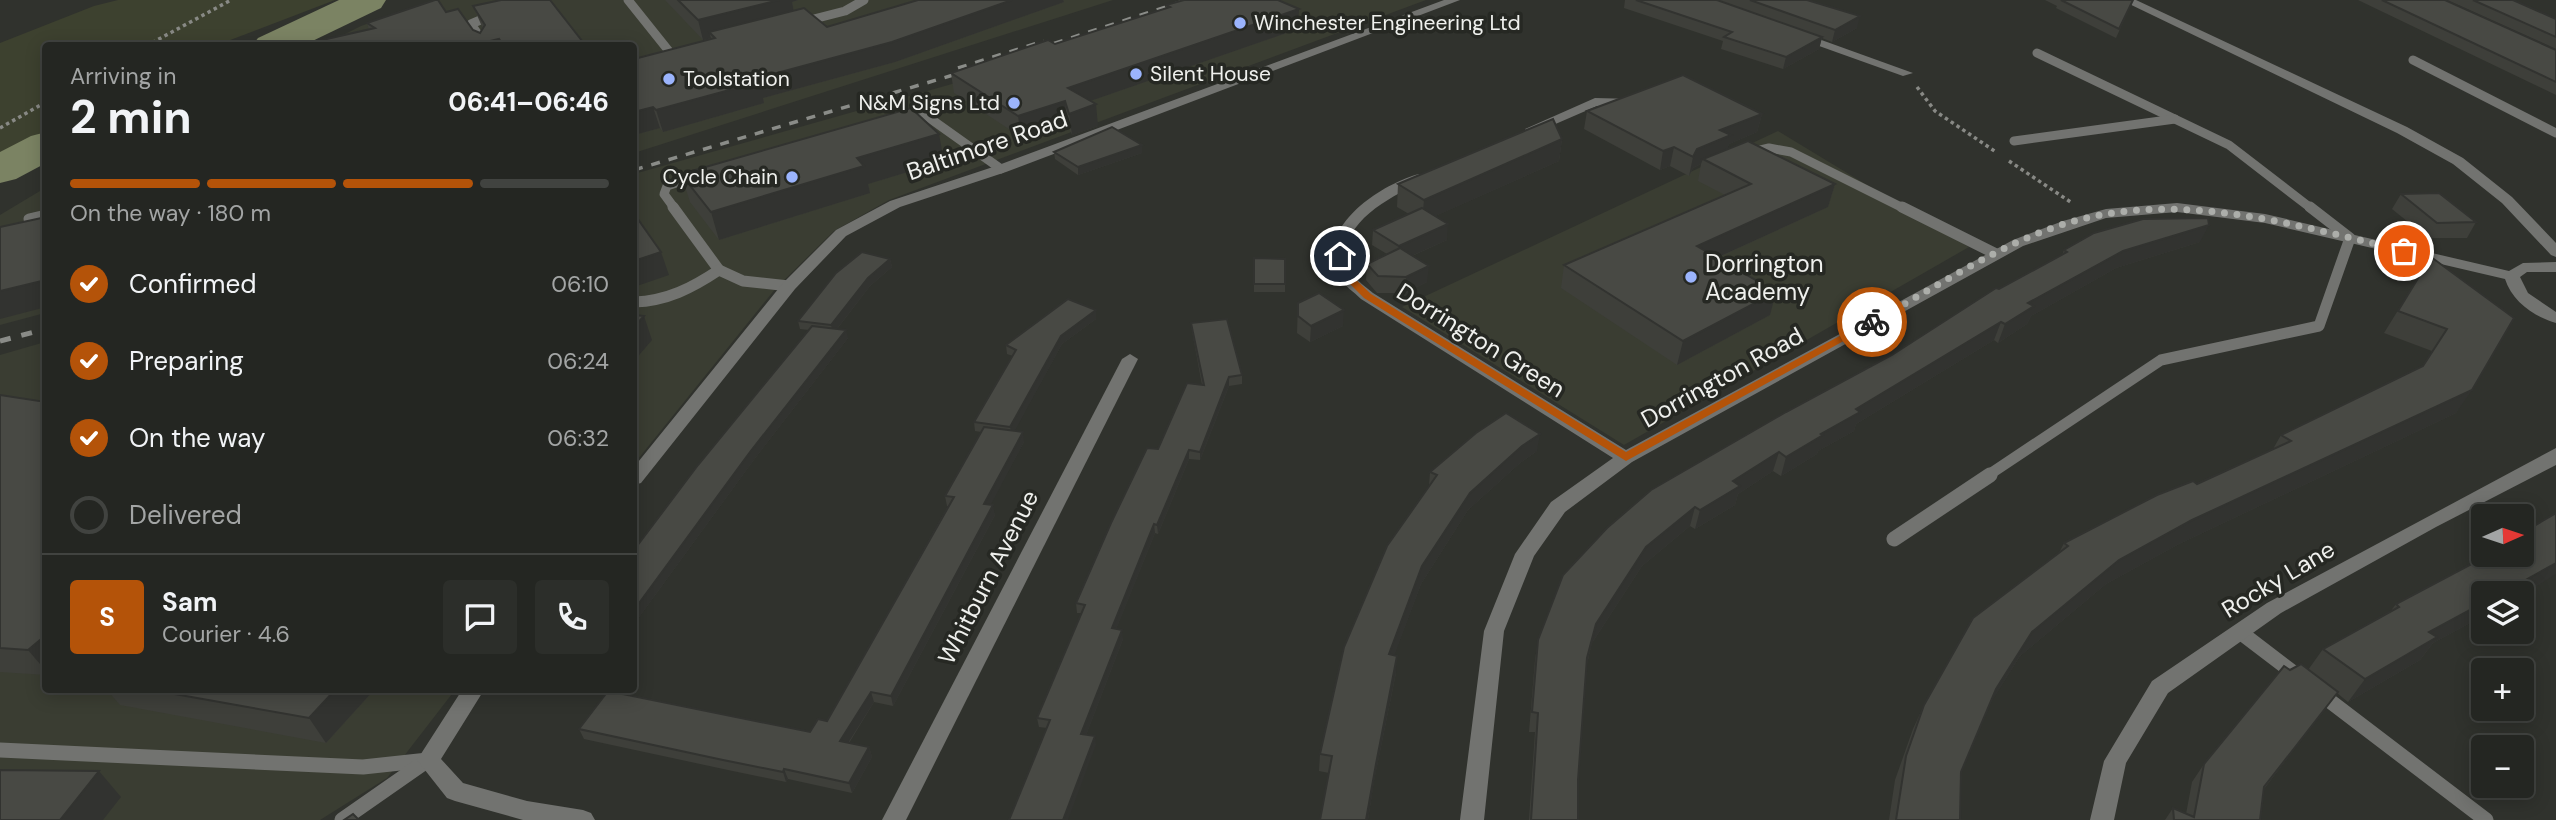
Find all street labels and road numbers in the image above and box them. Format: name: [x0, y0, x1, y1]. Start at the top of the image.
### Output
street label: Baltimore Road: [903, 103, 1071, 187]
street label: Dorrington Green: [1391, 276, 1571, 404]
street label: Dorrington Road: [1635, 320, 1809, 434]
street label: Whitburn Avenue: [931, 485, 1045, 669]
street label: Rocky Lane: [2216, 533, 2340, 625]

